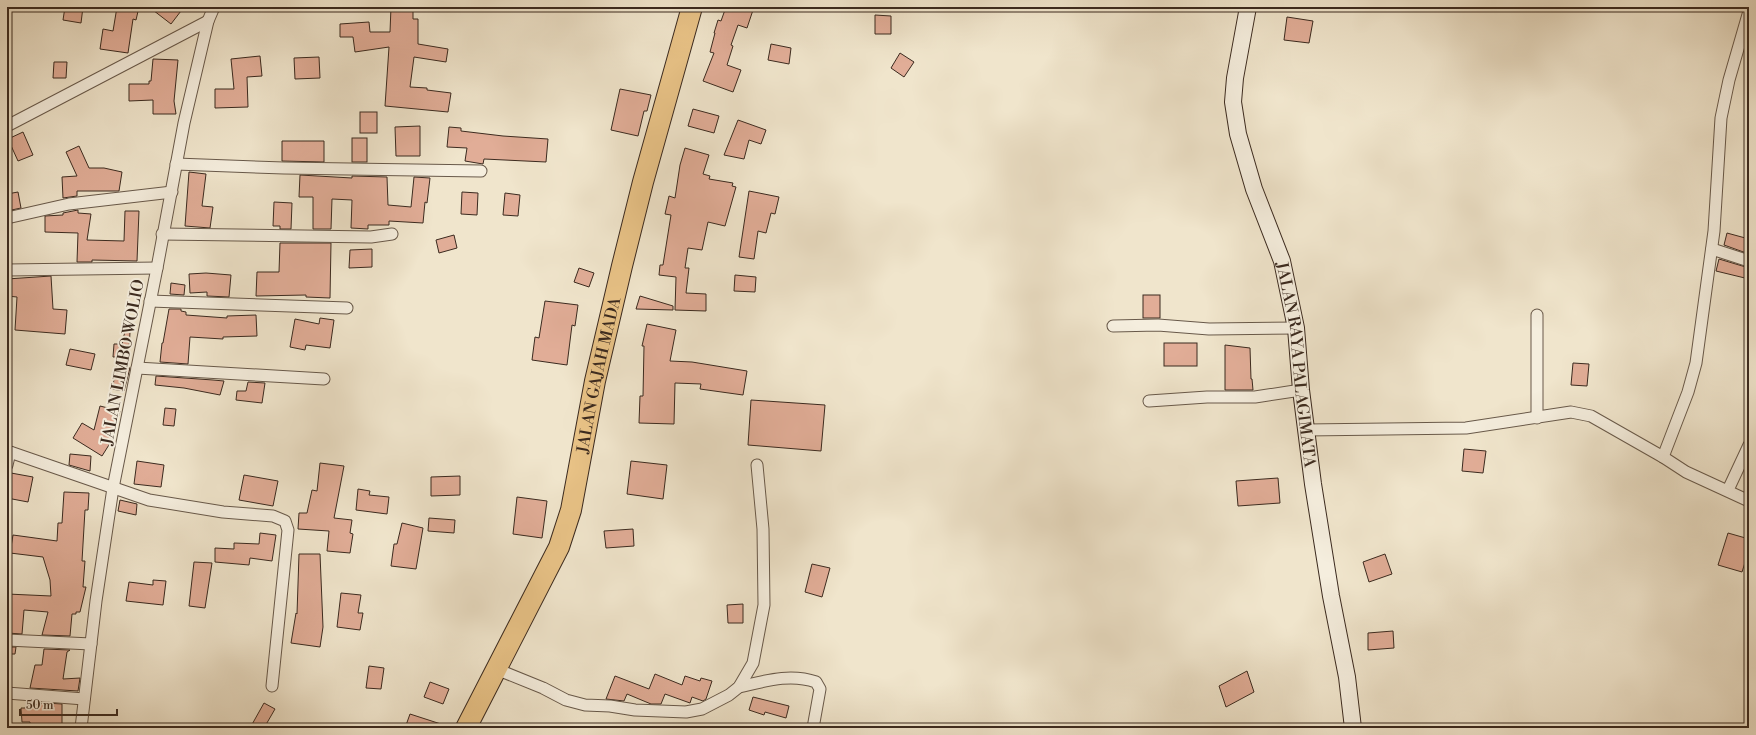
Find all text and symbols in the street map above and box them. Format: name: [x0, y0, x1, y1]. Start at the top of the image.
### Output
street label: JALAN RAYA PALAGIMATA: [1271, 259, 1320, 470]
street label: JALAN LIMBO WOLIO: [97, 278, 149, 448]
street label: JALAN GAJAH MADA: [573, 294, 626, 456]
scale bar: [20, 691, 117, 717]
text: 50 m: [26, 698, 54, 713]

